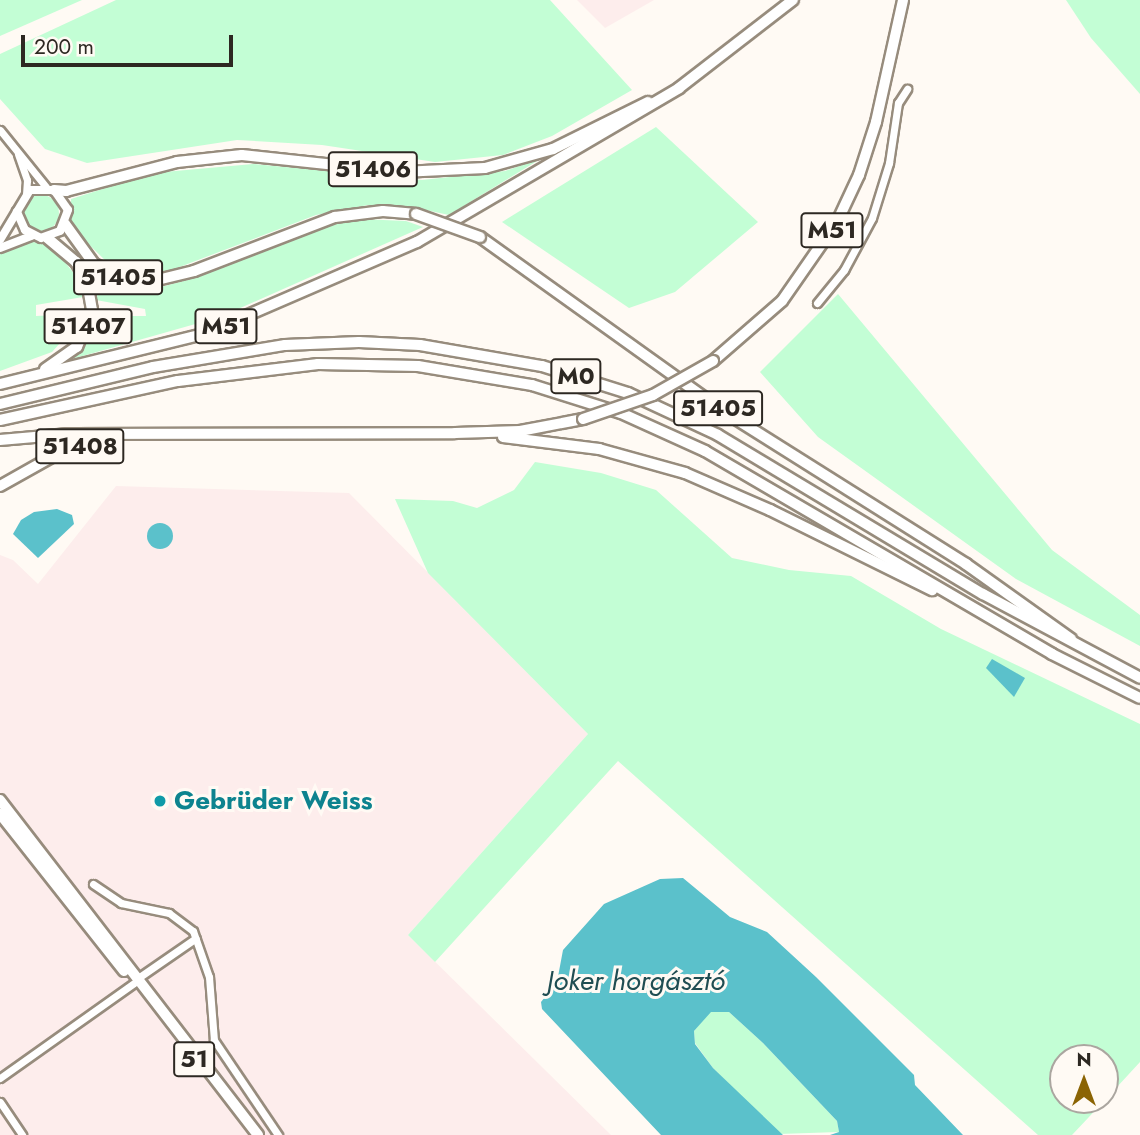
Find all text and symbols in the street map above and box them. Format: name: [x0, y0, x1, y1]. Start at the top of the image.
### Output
scale bar: [24, 21, 236, 65]
text: 200 m: [34, 32, 94, 62]
road number: 51406: [328, 148, 418, 190]
road number: M51: [799, 210, 865, 250]
road number: 51405: [72, 256, 164, 298]
road number: 51407: [42, 306, 134, 346]
road number: M51: [193, 306, 259, 346]
road number: M0: [550, 356, 602, 396]
road number: 51405: [672, 388, 764, 428]
road number: 51408: [34, 426, 126, 466]
place label: Gebrüder Weiss: [174, 785, 373, 817]
marker: Gebrüder Weiss: [152, 793, 168, 809]
water label: Joker horgásztó: [547, 964, 725, 998]
road number: 51: [173, 1038, 215, 1079]
north arrow: [1049, 1044, 1119, 1114]
text: N: [1076, 1046, 1092, 1073]

